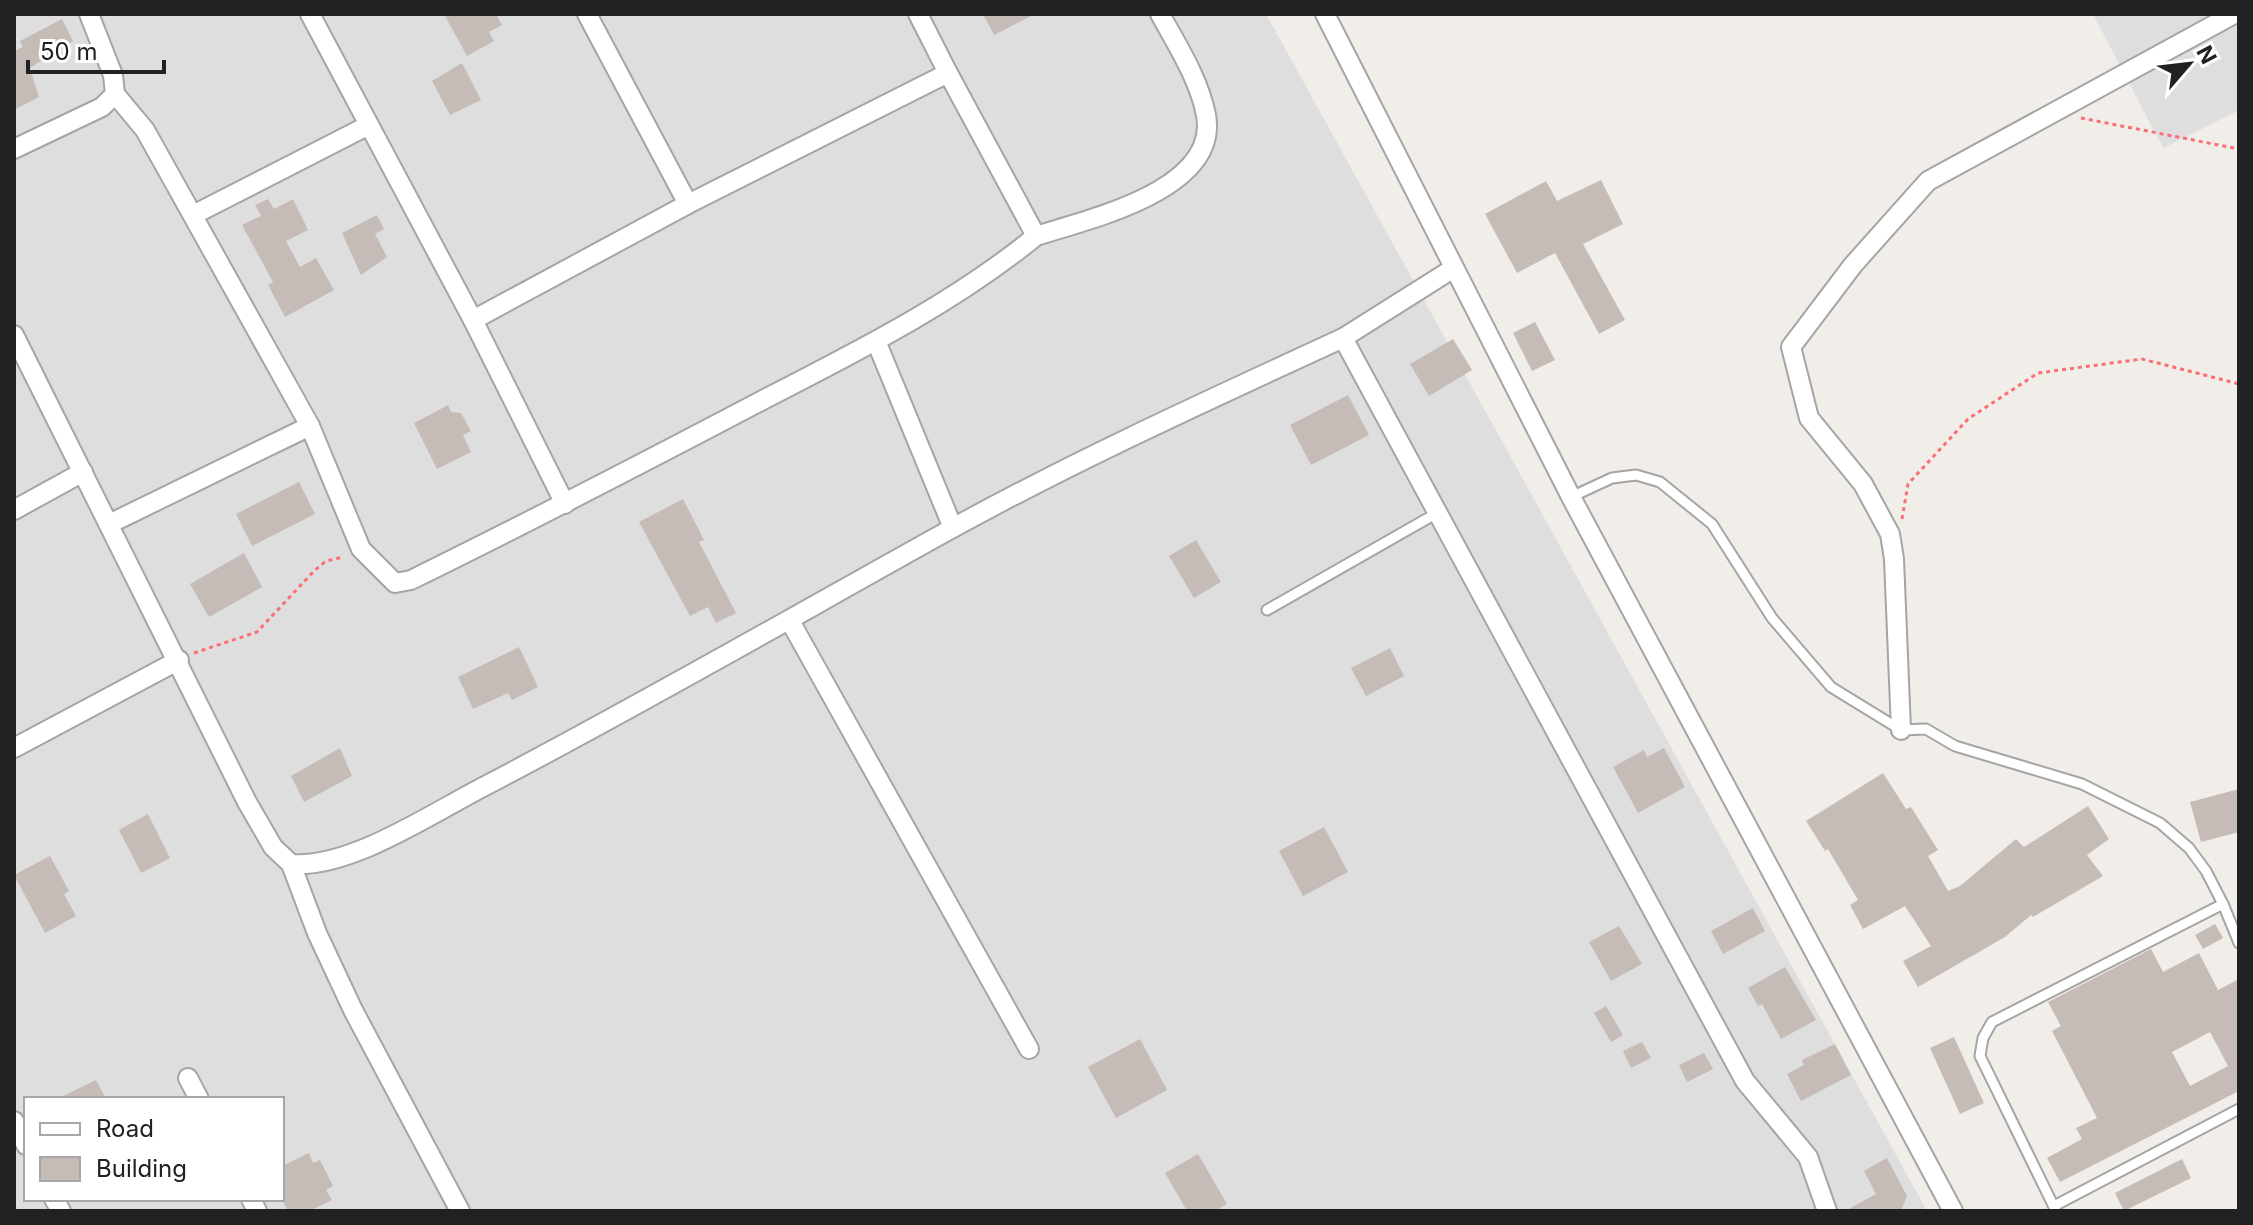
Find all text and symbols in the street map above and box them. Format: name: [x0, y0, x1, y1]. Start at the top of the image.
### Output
scale bar: [28, 24, 164, 74]
north arrow: [2149, 24, 2229, 104]
text: 50 m: [40, 37, 98, 66]
text: N: [2191, 41, 2222, 68]
legend: [24, 1097, 284, 1201]
text: Road: [96, 1114, 154, 1143]
text: Building: [96, 1154, 187, 1183]

